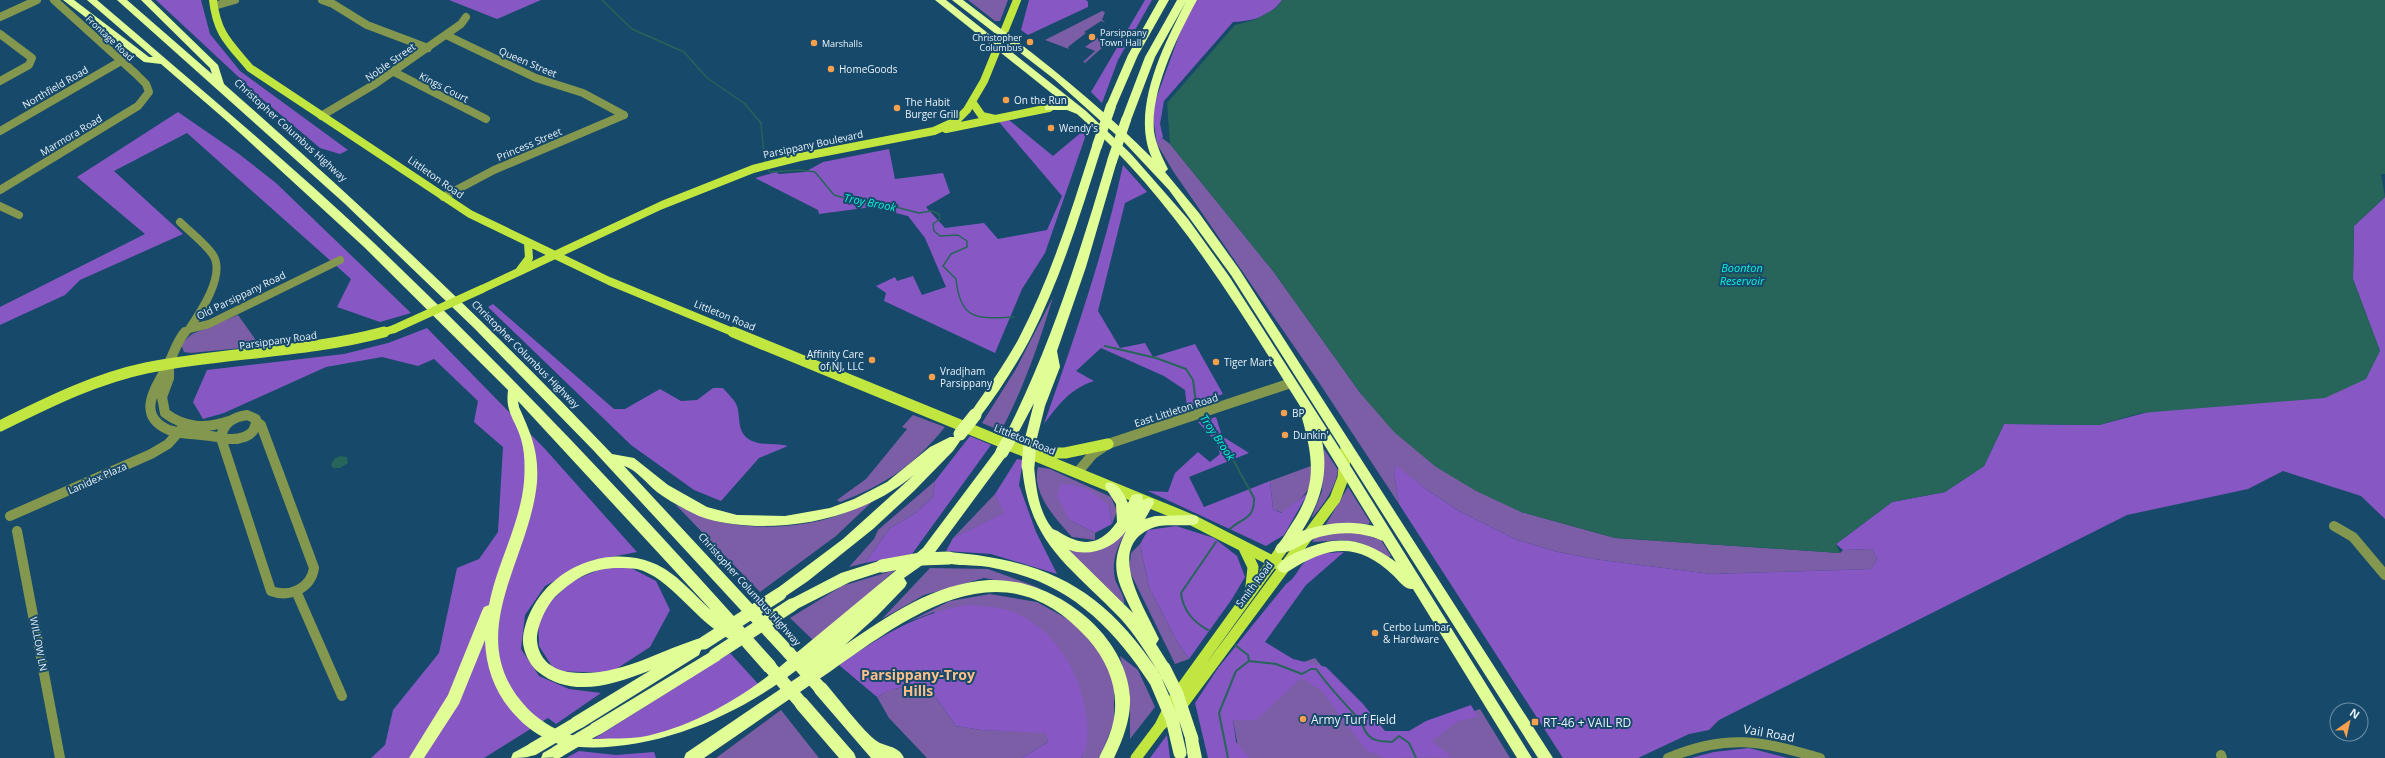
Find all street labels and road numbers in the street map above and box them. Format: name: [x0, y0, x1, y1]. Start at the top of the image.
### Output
street label: Frontage Road: [83, 12, 137, 64]
street label: Noble Street: [362, 39, 418, 84]
street label: Queen Street: [497, 43, 560, 81]
street label: Northfield Road: [19, 62, 91, 112]
street label: Kings Court: [417, 69, 471, 106]
street label: Christopher Columbus Highway: [231, 75, 351, 185]
street label: Marmora Road: [37, 111, 105, 159]
street label: Princess Street: [494, 124, 564, 164]
street label: Parsippany Boulevard: [762, 127, 864, 161]
street label: Littleton Road: [405, 153, 467, 201]
street label: Old Parsippany Road: [194, 267, 288, 323]
street label: Littleton Road: [692, 296, 758, 334]
street label: Christopher Columbus Highway: [469, 297, 584, 412]
street label: Parsippany Road: [238, 328, 318, 352]
street label: East Littleton Road: [1132, 390, 1220, 430]
street label: Littleton Road: [992, 420, 1058, 458]
street label: Lanidex Plaza: [65, 459, 129, 497]
street label: Christopher Columbus Highway: [695, 529, 805, 649]
street label: Smith Road: [1232, 558, 1276, 610]
street label: WILLOW LN: [27, 616, 51, 672]
street label: Vail Road: [1742, 720, 1796, 746]

